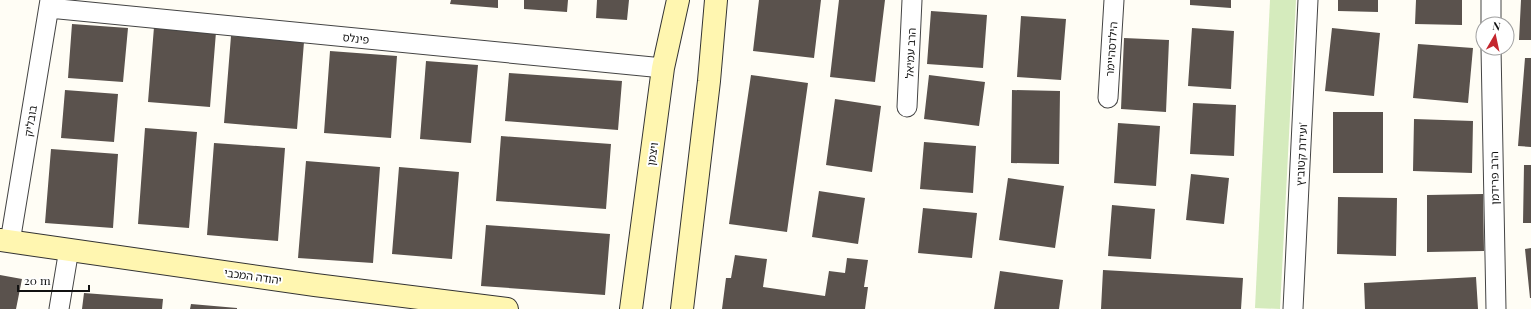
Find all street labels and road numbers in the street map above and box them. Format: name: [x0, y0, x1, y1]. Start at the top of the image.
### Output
street label: הילדסהיימר: [1102, 21, 1120, 77]
street label: הרב עמיאל: [901, 27, 919, 79]
street label: פינלס: [342, 29, 370, 47]
street label: בובליק: [20, 104, 40, 138]
street label: ועידת קטוביץ': [1292, 122, 1310, 186]
street label: ויצמן: [643, 141, 661, 167]
street label: הרב פרידמן: [1486, 151, 1502, 205]
street label: יהודה המכבי: [223, 265, 283, 287]

